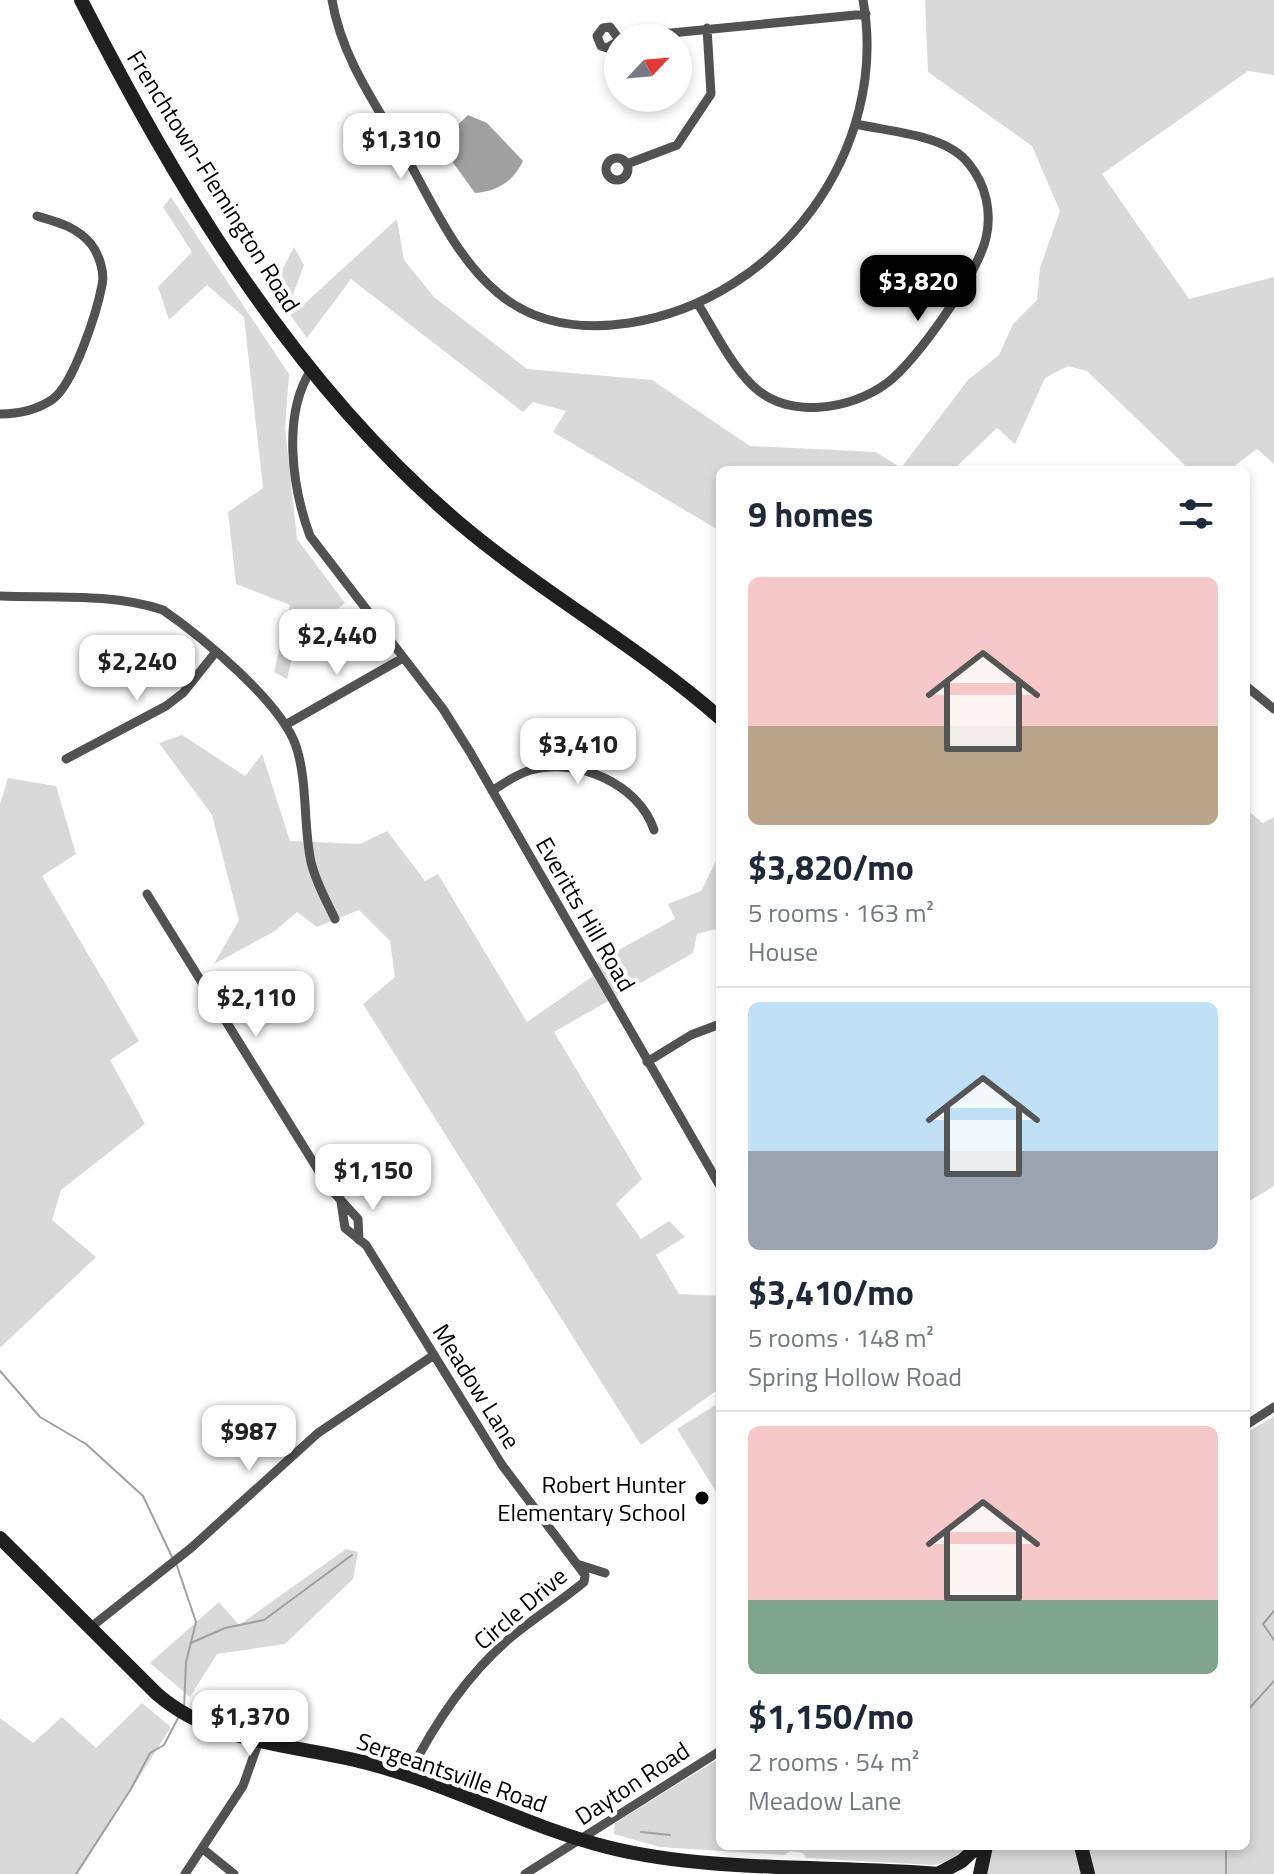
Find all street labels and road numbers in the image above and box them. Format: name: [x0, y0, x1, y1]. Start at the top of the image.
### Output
street label: Frenchtown-Flemington Road: [118, 43, 310, 319]
street label: Everitts Hill Road: [527, 830, 645, 998]
street label: Meadow Lane: [424, 1316, 530, 1456]
street label: Circle Drive: [465, 1558, 575, 1658]
street label: Sergeantsville Road: [352, 1723, 552, 1821]
street label: Dayton Road: [568, 1732, 696, 1834]

